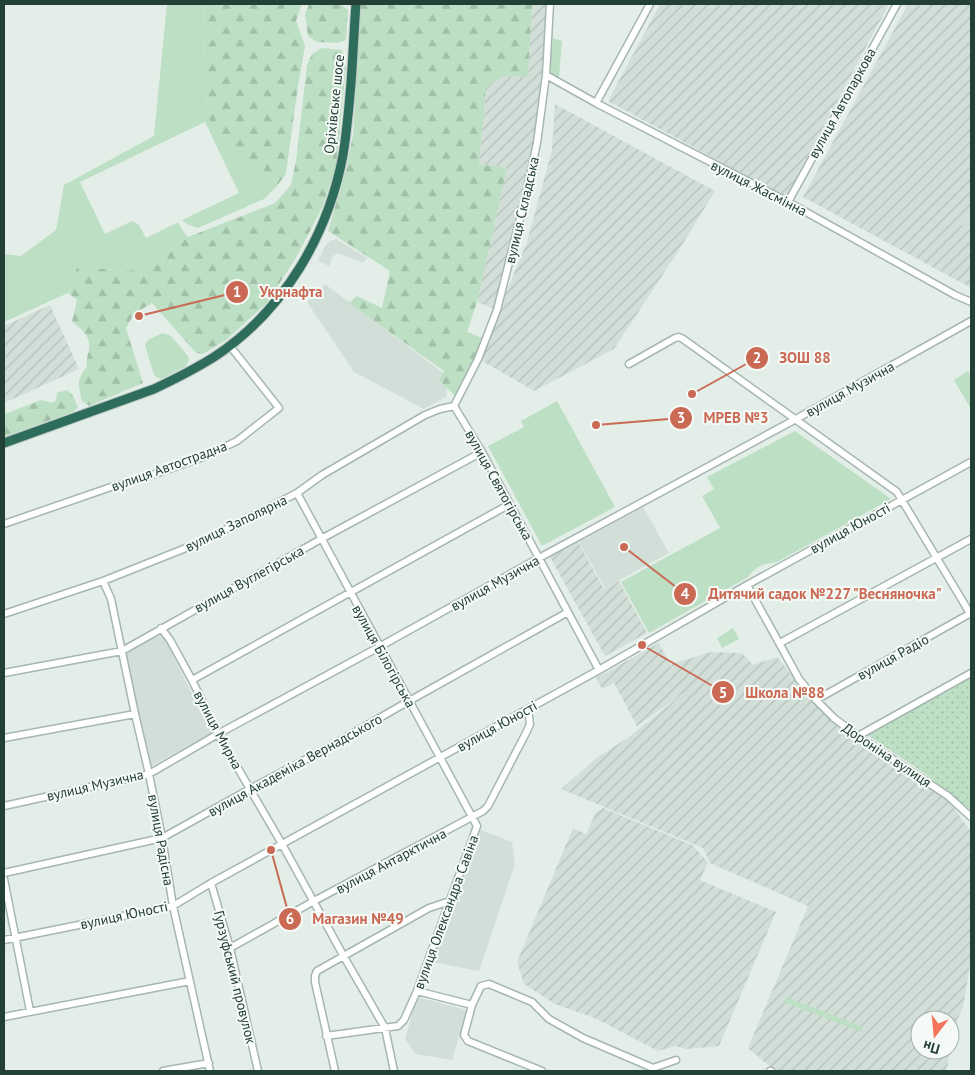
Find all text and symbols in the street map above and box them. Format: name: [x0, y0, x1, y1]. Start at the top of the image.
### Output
street label: вулиця Автопаркова: [804, 45, 880, 161]
street label: Оріхівське шосе: [320, 53, 348, 155]
street label: вулиця Складська: [501, 155, 543, 265]
street label: вулиця Жасмінна: [708, 156, 810, 220]
callout: Укрнафта: [224, 277, 332, 307]
text: 1: [233, 282, 241, 301]
text: Укрнафта: [259, 282, 322, 301]
callout: ЗОШ 88: [744, 343, 841, 373]
text: 2: [753, 348, 761, 367]
text: ЗОШ 88: [779, 348, 831, 367]
street label: вулиця Музична: [802, 357, 898, 421]
callout: МРЕВ №3: [669, 403, 779, 433]
text: 3: [677, 408, 685, 427]
text: МРЕВ №3: [704, 408, 768, 427]
street label: вулиця Святогірська: [461, 427, 537, 543]
street label: вулиця Автострадна: [109, 437, 229, 495]
street label: вулиця Заполярна: [182, 491, 290, 555]
street label: вулиця Юності: [807, 499, 893, 557]
street label: вулиця Вуглегірська: [191, 541, 307, 617]
street label: вулиця Музична: [447, 551, 543, 615]
callout: Дитячий садок №227 "Весняночка": [672, 579, 953, 609]
text: 4: [681, 584, 690, 603]
text: Дитячий садок №227 "Весняночка": [708, 584, 942, 603]
street label: вулиця Білогірська: [348, 601, 420, 711]
street label: вулиця Радіо: [854, 630, 932, 684]
callout: Школа №88: [710, 677, 835, 707]
text: 5: [719, 683, 727, 702]
text: Школа №88: [745, 683, 825, 702]
street label: вулиця Мирна: [190, 687, 246, 773]
street label: вулиця Юності: [454, 697, 540, 755]
street label: вулиця Академіка Вернадського: [205, 709, 385, 821]
street label: Дороніна вулиця: [839, 719, 935, 791]
street label: вулиця Музична: [45, 765, 145, 805]
street label: вулиця Радісна: [144, 793, 178, 887]
street label: вулиця Антарктична: [333, 824, 449, 898]
street label: вулиця Олександра Савіна: [410, 832, 482, 992]
street label: вулиця Юності: [79, 897, 169, 933]
callout: Магазин №49: [278, 904, 414, 934]
street label: Гурзуфський провулок: [210, 909, 260, 1046]
text: 6: [286, 909, 294, 928]
text: Магазин №49: [312, 909, 404, 928]
north arrow: [910, 1010, 960, 1060]
text: Пн: [921, 1037, 942, 1058]

